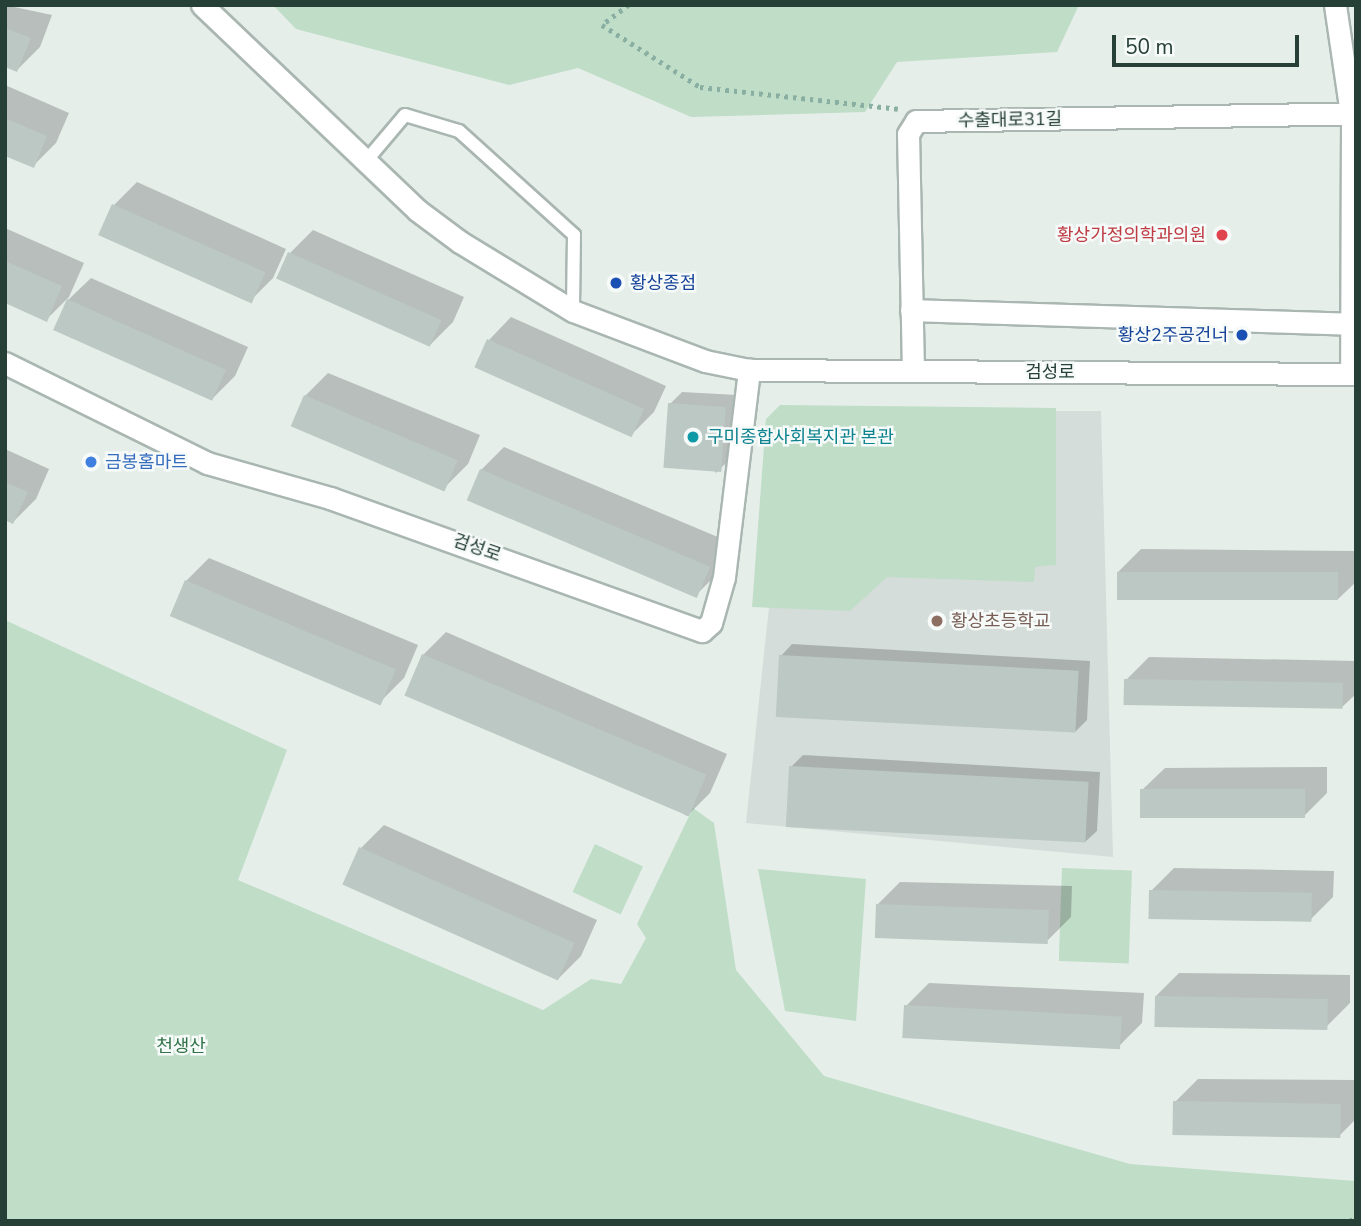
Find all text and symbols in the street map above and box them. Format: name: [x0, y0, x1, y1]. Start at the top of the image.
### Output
scale bar: [1116, 21, 1303, 65]
text: 50 m: [1125, 33, 1174, 61]
street label: 수출대로31길: [958, 108, 1062, 132]
place label: 황상가정의학과의원: [1057, 224, 1206, 246]
marker: 황상가정의학과의원: [1212, 225, 1232, 245]
place label: 황상종점: [630, 272, 696, 294]
marker: 황상종점: [608, 275, 624, 291]
place label: 황상2주공건너: [1118, 324, 1228, 346]
marker: 황상2주공건너: [1234, 327, 1250, 343]
street label: 검성로: [1025, 361, 1075, 383]
place label: 구미종합사회복지관 본관: [707, 426, 894, 448]
marker: 구미종합사회복지관 본관: [685, 429, 701, 445]
place label: 금봉홈마트: [105, 451, 188, 473]
marker: 금봉홈마트: [83, 454, 99, 470]
street label: 검성로: [450, 530, 504, 566]
place label: 황상초등학교: [951, 610, 1050, 632]
marker: 황상초등학교: [929, 613, 945, 629]
park label: 천생산: [156, 1035, 206, 1057]

